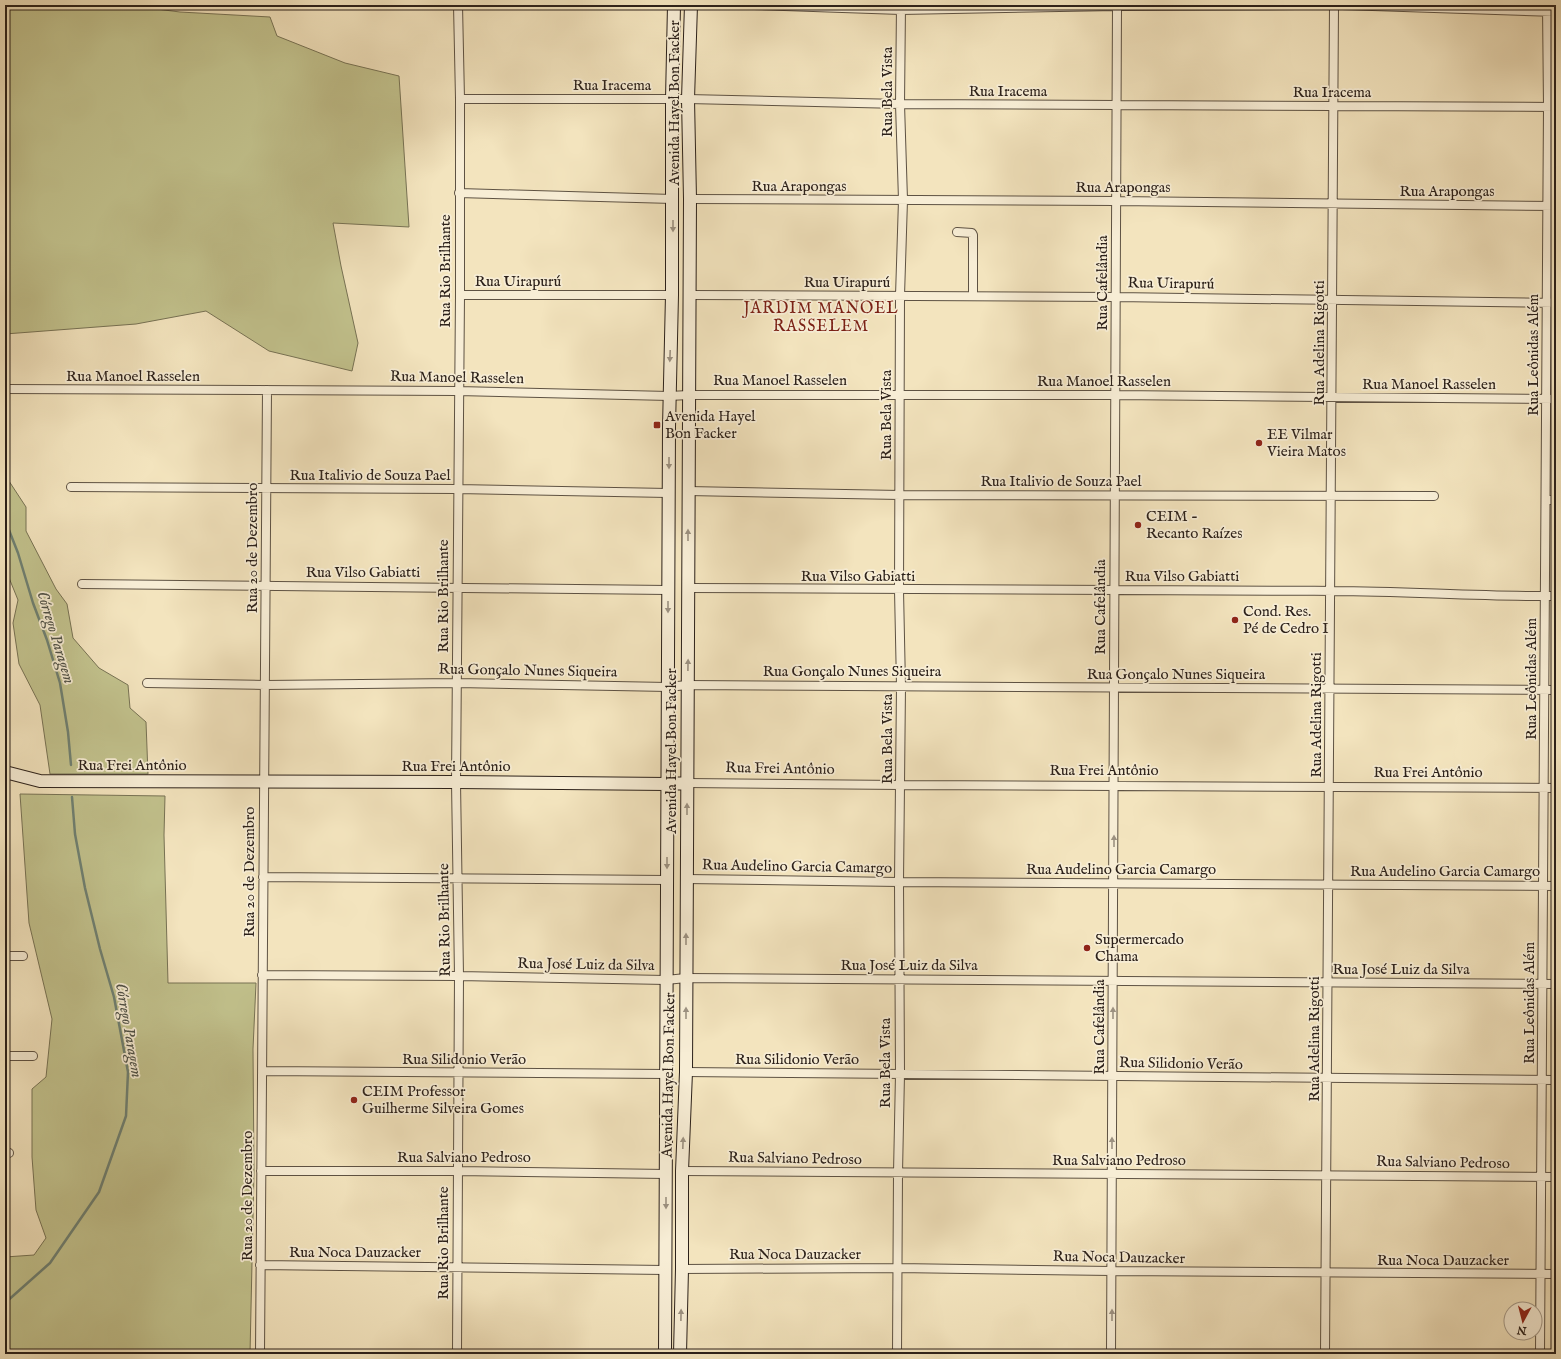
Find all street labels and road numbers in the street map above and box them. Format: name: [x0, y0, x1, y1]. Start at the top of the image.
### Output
street label: Avenida Hayel Bon Facker: [665, 20, 684, 187]
street label: Rua Bela Vista: [878, 46, 897, 137]
street label: Rua Iracema: [573, 76, 652, 95]
street label: Rua Iracema: [969, 82, 1048, 101]
street label: Rua Iracema: [1293, 83, 1372, 102]
street label: Rua Arapongas: [751, 177, 847, 196]
street label: Rua Arapongas: [1075, 178, 1171, 197]
street label: Rua Arapongas: [1399, 182, 1495, 201]
street label: Rua Rio Brilhante: [436, 214, 455, 328]
street label: Rua Cafelândia: [1093, 235, 1112, 331]
street label: Rua Uirapurú: [475, 272, 562, 291]
street label: Rua Uirapurú: [804, 273, 891, 292]
street label: Rua Uirapurú: [1127, 273, 1215, 294]
street label: Rua Adelina Rigotti: [1310, 280, 1329, 406]
street label: Rua Leônidas Além: [1524, 293, 1543, 416]
street label: Rua Manoel Rasselen: [66, 367, 200, 386]
street label: Rua Manoel Rasselen: [390, 367, 524, 388]
street label: Rua Bela Vista: [877, 369, 896, 460]
street label: Rua Manoel Rasselen: [713, 371, 847, 390]
street label: Rua Manoel Rasselen: [1037, 372, 1171, 391]
street label: Rua Manoel Rasselen: [1362, 375, 1496, 394]
street label: Rua Italivio de Souza Pael: [289, 466, 451, 485]
street label: Rua Italivio de Souza Pael: [980, 472, 1142, 491]
street label: Rua 20 de Dezembro: [243, 483, 262, 613]
street label: Rua Rio Brilhante: [434, 539, 453, 653]
street label: Rua Cafelândia: [1091, 559, 1110, 655]
street label: Rua Vilso Gabiatti: [306, 563, 420, 582]
street label: Rua Vilso Gabiatti: [801, 567, 915, 586]
street label: Rua Vilso Gabiatti: [1125, 567, 1239, 586]
street label: Rua Leônidas Além: [1522, 617, 1541, 740]
street label: Rua Adelina Rigotti: [1307, 652, 1326, 778]
street label: Rua Gonçalo Nunes Siqueira: [439, 659, 618, 682]
street label: Rua Gonçalo Nunes Siqueira: [763, 662, 942, 681]
street label: Rua Gonçalo Nunes Siqueira: [1087, 665, 1266, 684]
street label: Avenida Hayel Bon Facker: [662, 668, 681, 835]
street label: Rua Bela Vista: [878, 693, 897, 784]
street label: Rua Frei Antônio: [77, 756, 187, 775]
street label: Rua Frei Antônio: [401, 757, 511, 776]
street label: Rua Frei Antônio: [725, 758, 835, 779]
street label: Rua Frei Antônio: [1049, 761, 1159, 780]
street label: Rua Frei Antônio: [1373, 763, 1483, 782]
street label: Rua 20 de Dezembro: [240, 807, 259, 937]
street label: Rua Audelino Garcia Camargo: [702, 855, 892, 878]
street label: Rua Audelino Garcia Camargo: [1026, 860, 1216, 879]
street label: Rua Audelino Garcia Camargo: [1350, 862, 1540, 881]
street label: Rua Rio Brilhante: [434, 863, 455, 977]
street label: Rua Leônidas Além: [1520, 941, 1539, 1064]
street label: Rua José Luiz da Silva: [517, 954, 655, 975]
street label: Rua José Luiz da Silva: [840, 956, 978, 975]
street label: Rua José Luiz da Silva: [1332, 960, 1470, 979]
street label: Rua Adelina Rigotti: [1305, 976, 1324, 1102]
street label: Rua Cafelândia: [1090, 979, 1109, 1075]
street label: Avenida Hayel Bon Facker: [658, 992, 679, 1159]
street label: Rua Bela Vista: [876, 1017, 895, 1108]
street label: Rua Silidonio Verão: [402, 1050, 526, 1069]
street label: Rua Silidonio Verão: [735, 1050, 859, 1069]
street label: Rua Silidonio Verão: [1119, 1053, 1243, 1074]
street label: Rua 20 de Dezembro: [238, 1131, 257, 1261]
street label: Rua Salviano Pedroso: [397, 1148, 531, 1167]
street label: Rua Salviano Pedroso: [728, 1148, 862, 1169]
street label: Rua Salviano Pedroso: [1052, 1151, 1186, 1170]
street label: Rua Salviano Pedroso: [1376, 1152, 1510, 1173]
street label: Rua Rio Brilhante: [434, 1186, 453, 1300]
street label: Rua Noca Dauzacker: [289, 1243, 422, 1262]
street label: Rua Noca Dauzacker: [729, 1245, 862, 1264]
street label: Rua Noca Dauzacker: [1053, 1247, 1186, 1268]
street label: Rua Noca Dauzacker: [1377, 1251, 1510, 1270]

